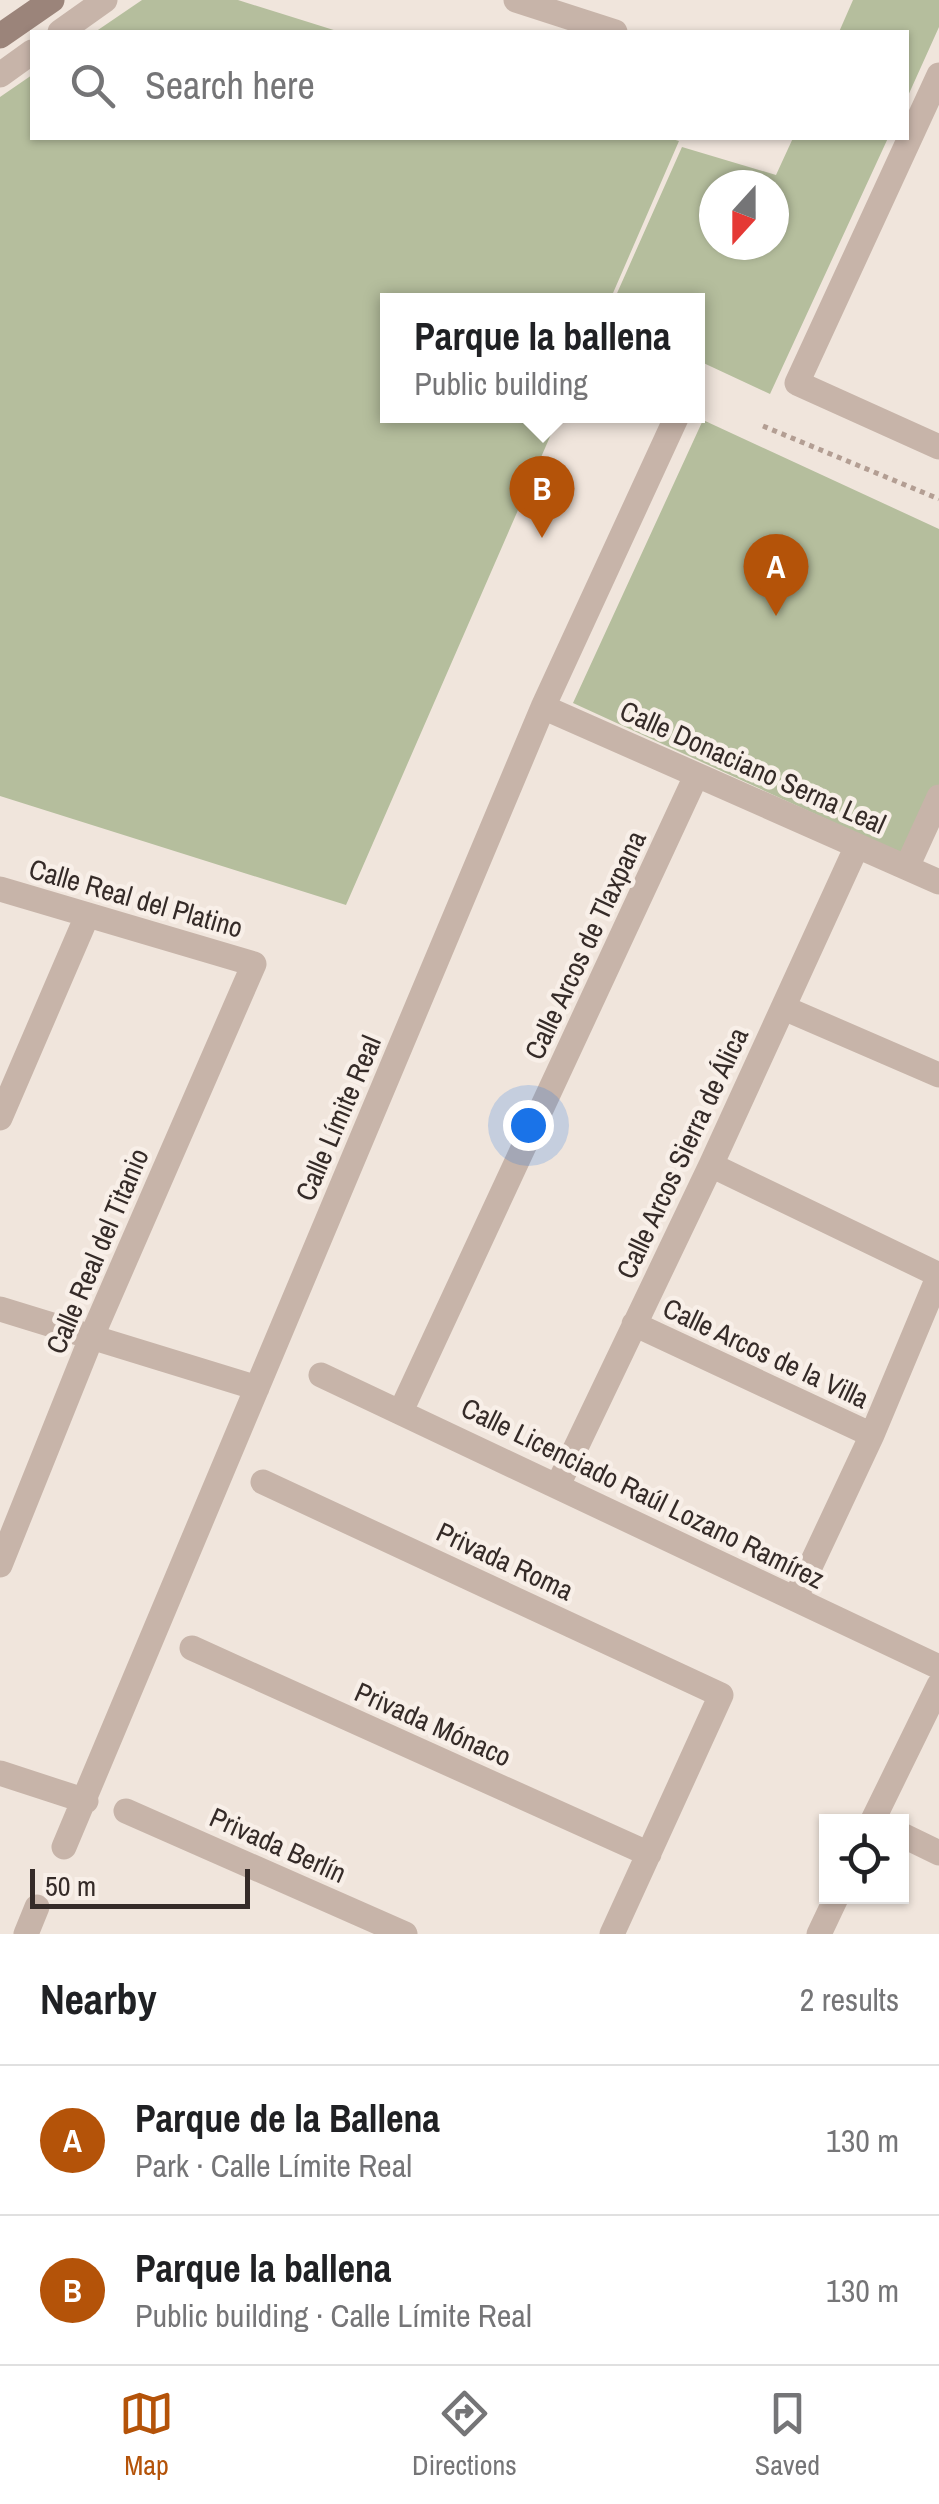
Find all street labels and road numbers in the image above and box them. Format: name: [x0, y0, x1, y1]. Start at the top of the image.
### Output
street label: Calle Donaciano Serna Leal: [614, 691, 892, 843]
street label: Calle Arcos de Tlaxpana: [515, 824, 655, 1066]
street label: Calle Real del Platino: [25, 849, 247, 947]
street label: Calle Arcos Sierra de Álica: [607, 1021, 757, 1285]
street label: Calle Límite Real: [286, 1030, 390, 1206]
street label: Calle Real del Titanio: [37, 1142, 157, 1360]
street label: Calle Arcos de la Villa: [657, 1289, 875, 1417]
street label: Calle Licenciado Raúl Lozano Ramírez: [455, 1388, 831, 1598]
street label: Privada Roma: [430, 1513, 580, 1609]
street label: Privada Mónaco: [349, 1673, 517, 1775]
street label: Privada Berlín: [204, 1798, 352, 1892]

